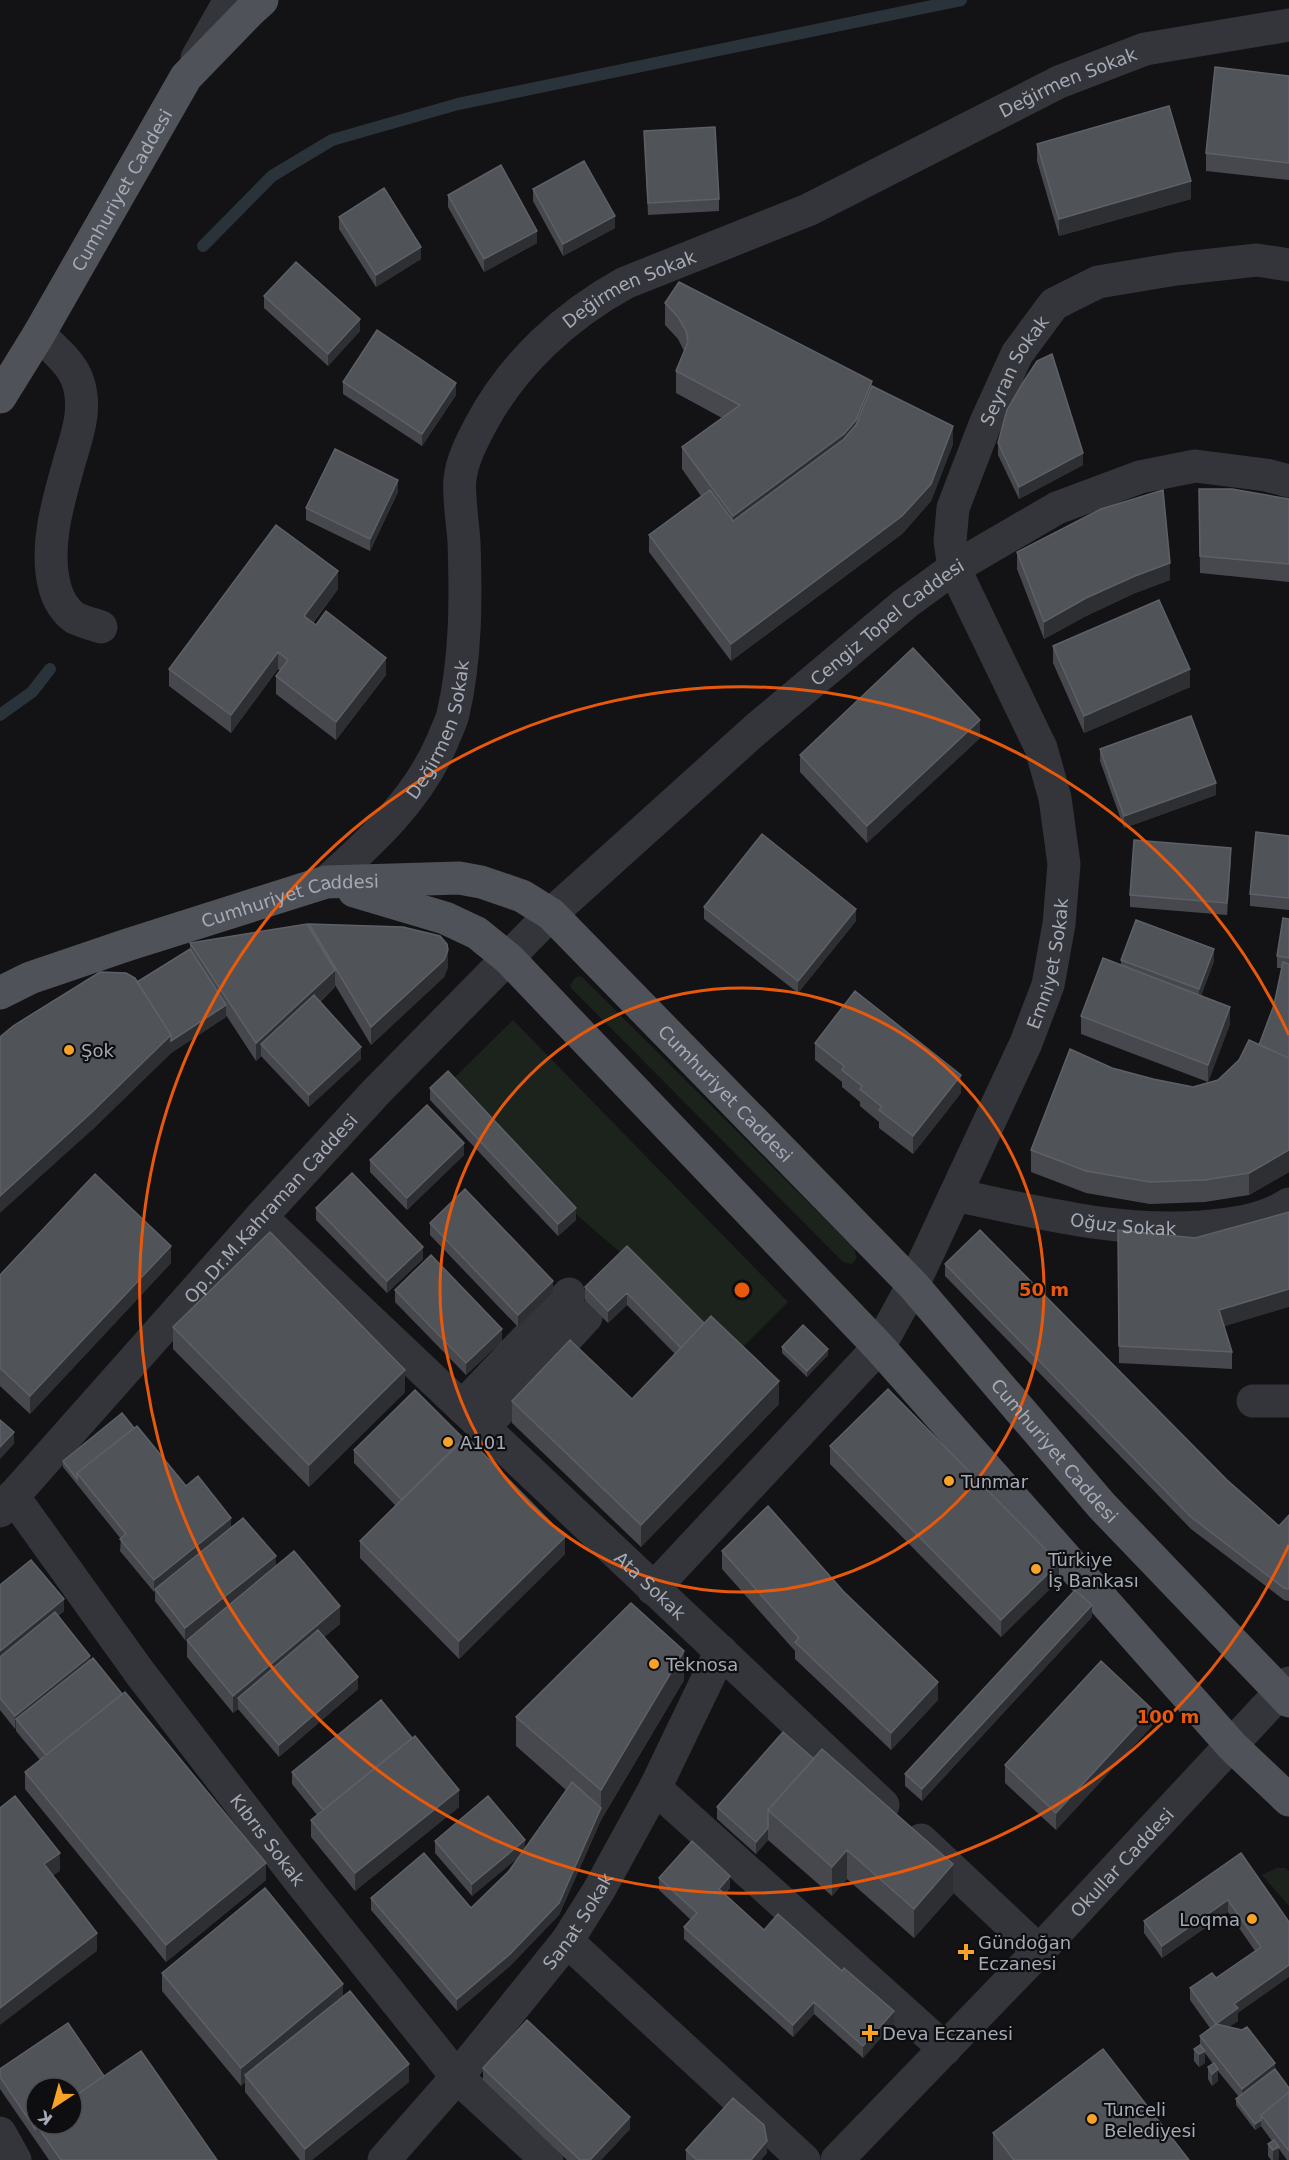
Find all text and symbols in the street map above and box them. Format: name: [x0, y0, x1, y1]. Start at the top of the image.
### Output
street label: Değirmen Sokak: [995, 43, 1140, 121]
street label: Cumhuriyet Caddesi: [67, 105, 176, 275]
street label: Değirmen Sokak: [558, 245, 699, 332]
street label: Seyran Sokak: [975, 311, 1053, 429]
street label: Cengiz Topel Caddesi: [806, 554, 967, 690]
street label: Değirmen Sokak: [401, 658, 472, 803]
street label: Cumhuriyet Caddesi: [199, 870, 379, 931]
street label: Emniyet Sokak: [1022, 897, 1072, 1032]
street label: Cumhuriyet Caddesi: [654, 1020, 797, 1166]
place label: Şok: [81, 1040, 114, 1061]
marker: Şok: [62, 1043, 76, 1057]
street label: Op.Dr.M.Kahraman Caddesi: [179, 1109, 361, 1307]
street label: Oğuz Sokak: [1069, 1208, 1177, 1239]
text: 50 m: [1019, 1279, 1069, 1300]
centre of rings: [732, 1280, 752, 1300]
street label: Cumhuriyet Caddesi: [987, 1374, 1123, 1527]
place label: A101: [460, 1432, 507, 1453]
marker: A101: [441, 1435, 455, 1449]
place label: Tunmar: [960, 1471, 1029, 1492]
marker: Tunmar: [942, 1474, 956, 1488]
street label: Ata Sokak: [611, 1547, 691, 1624]
place label: Türkiye İş Bankası: [1047, 1549, 1139, 1591]
marker: Türkiye İş Bankası: [1029, 1562, 1043, 1576]
place label: Teknosa: [665, 1654, 738, 1675]
marker: Teknosa: [647, 1657, 661, 1671]
text: 100 m: [1137, 1706, 1199, 1727]
street label: Kıbrıs Sokak: [226, 1790, 310, 1890]
street label: Okullar Caddesi: [1066, 1803, 1178, 1921]
street label: Sanat Sokak: [538, 1868, 617, 1974]
place label: Loqma: [1179, 1909, 1240, 1930]
marker: Loqma: [1245, 1912, 1259, 1926]
place label: Gündoğan Eczanesi: [978, 1932, 1071, 1974]
marker: Gündoğan Eczanesi: [959, 1945, 973, 1959]
place label: Deva Eczanesi: [882, 2023, 1013, 2044]
marker: Deva Eczanesi: [863, 2026, 877, 2040]
north arrow: [24, 2076, 84, 2136]
place label: Tunceli Belediyesi: [1103, 2099, 1196, 2141]
text: K: [34, 2106, 56, 2129]
marker: Tunceli Belediyesi: [1085, 2112, 1099, 2126]

